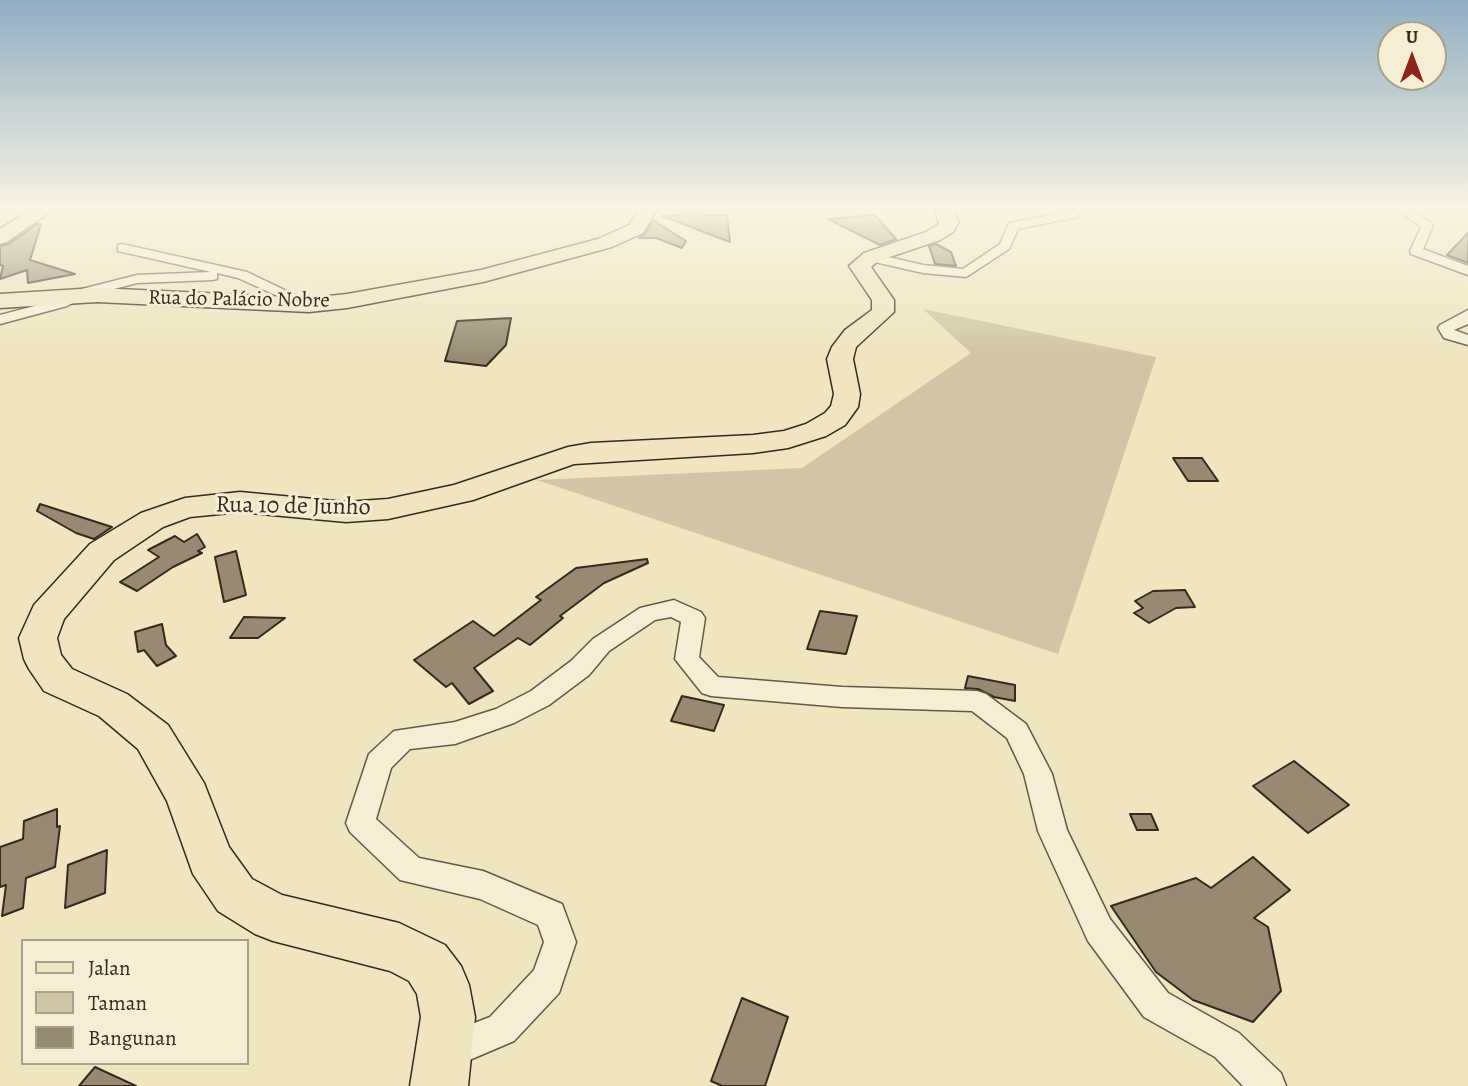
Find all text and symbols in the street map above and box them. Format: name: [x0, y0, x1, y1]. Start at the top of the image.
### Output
north arrow: [1377, 21, 1447, 91]
text: U: [1406, 24, 1418, 50]
street label: Rua do Palácio Nobre: [148, 286, 330, 314]
street label: Rua 10 de Junho: [215, 491, 371, 523]
legend: [21, 939, 248, 1065]
text: Jalan: [88, 954, 130, 982]
text: Taman: [88, 989, 147, 1017]
text: Bangunan: [88, 1024, 177, 1052]

